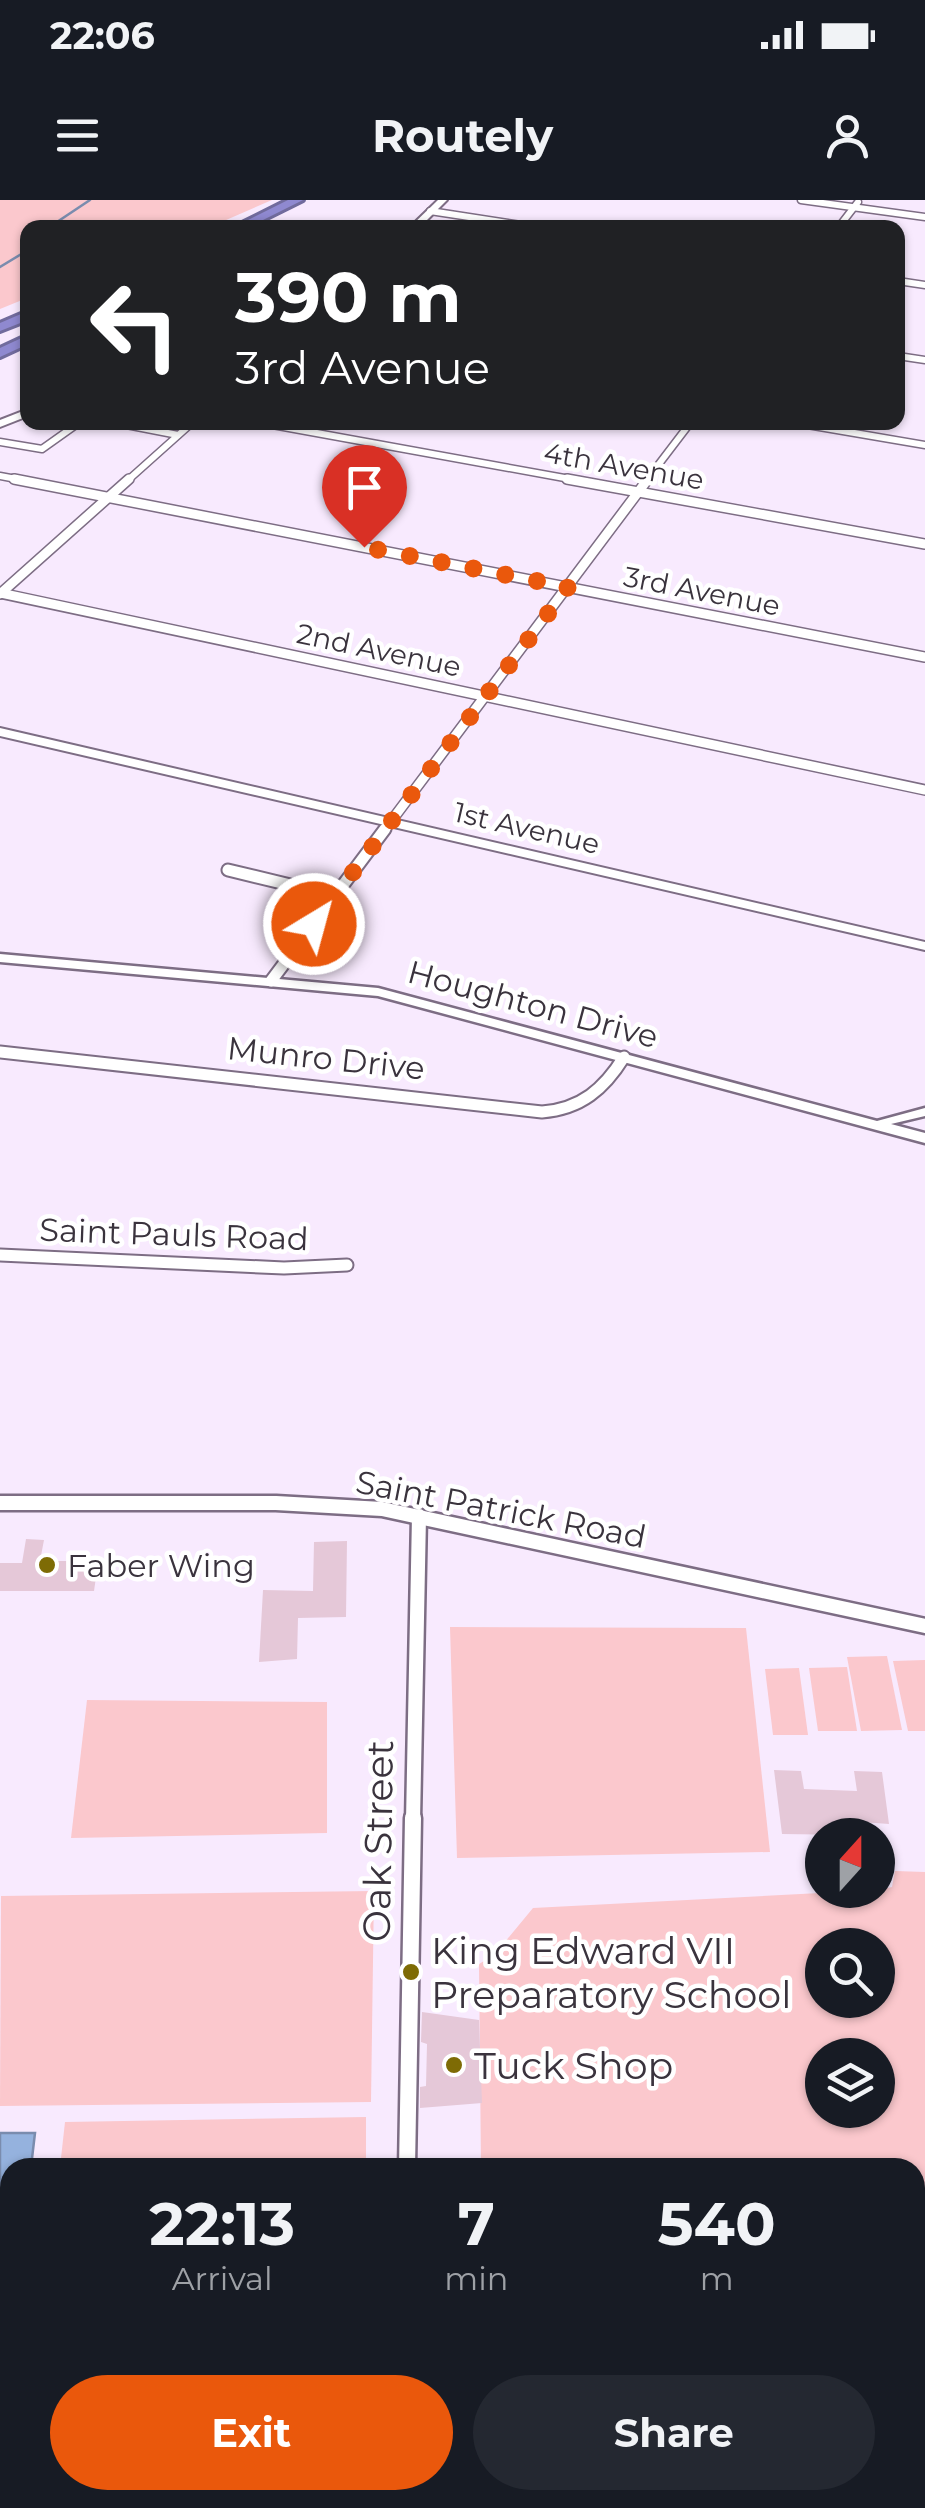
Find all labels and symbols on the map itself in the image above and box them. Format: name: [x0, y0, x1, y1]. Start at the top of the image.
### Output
street label: 4th Avenue: [541, 435, 707, 497]
pin: [322, 445, 407, 548]
street label: 3rd Avenue: [621, 559, 783, 623]
street label: 2nd Avenue: [294, 616, 464, 684]
street label: 1st Avenue: [451, 795, 603, 861]
position arrow: [262, 872, 366, 976]
street label: Houghton Drive: [404, 952, 662, 1056]
street label: Munro Drive: [225, 1028, 427, 1088]
street label: Saint Pauls Road: [39, 1210, 309, 1258]
street label: Saint Patrick Road: [353, 1462, 649, 1556]
place label: Faber Wing: [67, 1546, 255, 1585]
marker: Faber Wing: [36, 1554, 58, 1576]
street label: Oak Street: [353, 1740, 403, 1942]
north arrow: [805, 1818, 895, 1908]
place label: King Edward VII Preparatory School: [431, 1927, 791, 2018]
marker: King Edward VII Preparatory School: [400, 1961, 422, 1983]
place label: Tuck Shop: [474, 2042, 673, 2089]
marker: Tuck Shop: [443, 2054, 465, 2076]

